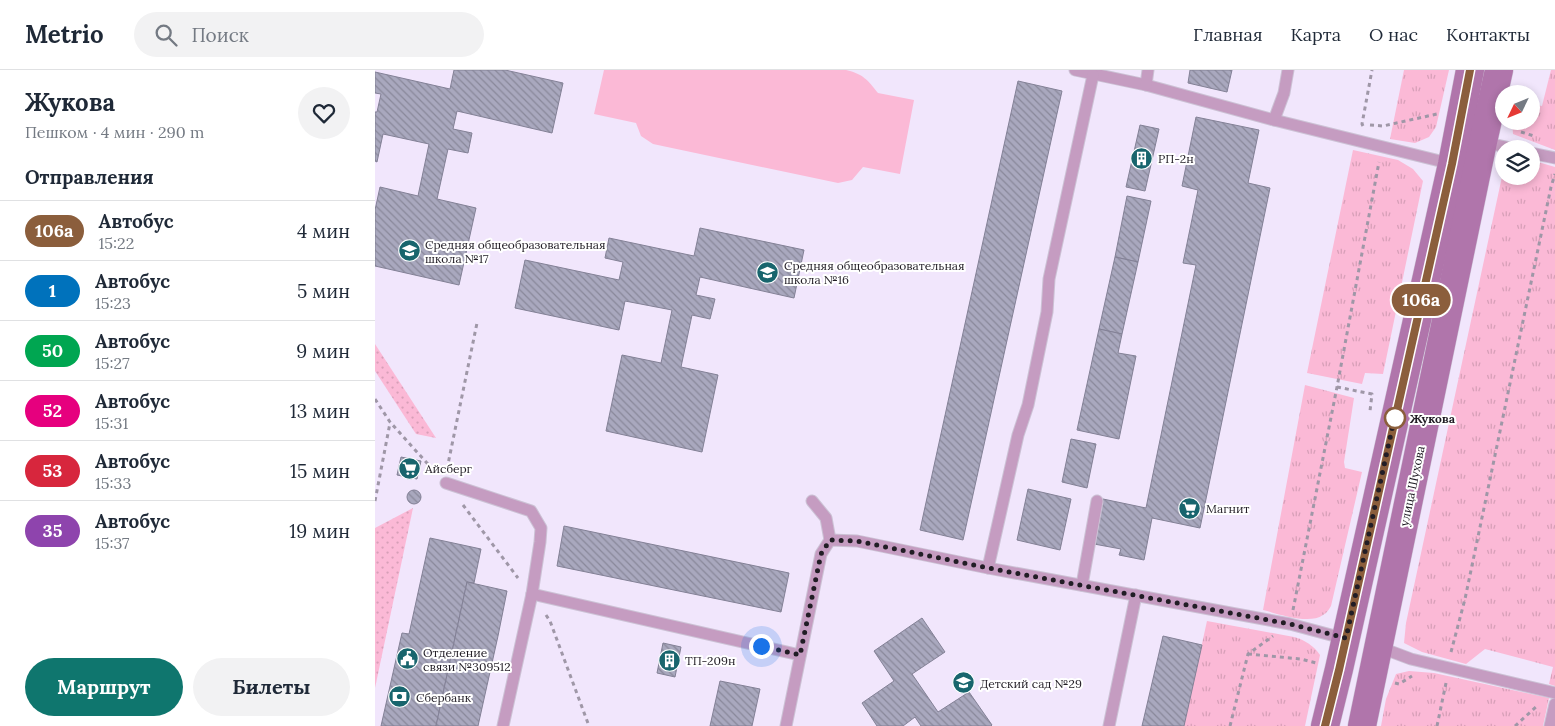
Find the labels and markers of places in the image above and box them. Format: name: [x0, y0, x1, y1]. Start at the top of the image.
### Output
building icon: РП-2н: [1130, 146, 1154, 170]
place label: РП-2н: [1158, 151, 1194, 166]
place label: Средняя общеобразовательная школа №17: [425, 237, 606, 266]
school or university icon: Средняя общеобразовательная школа №17: [397, 239, 421, 263]
place label: Средняя общеобразовательная школа №16: [784, 258, 965, 287]
school or university icon: Средняя общеобразовательная школа №16: [756, 260, 780, 284]
marker: Жукова: [1384, 407, 1406, 429]
place label: Жукова: [1410, 411, 1456, 426]
supermarket icon: Айсберг: [397, 456, 421, 480]
place label: Айсберг: [424, 461, 473, 476]
supermarket icon: Магнит: [1178, 496, 1202, 520]
place label: Магнит: [1206, 501, 1249, 516]
place label: Отделение связи №309512: [423, 645, 511, 674]
public building icon: Отделение связи №309512: [395, 647, 419, 671]
building icon: ТП-209н: [657, 648, 681, 672]
place label: ТП-209н: [685, 653, 735, 668]
school or university icon: Детский сад №29: [952, 671, 976, 695]
place label: Детский сад №29: [980, 676, 1082, 691]
bank icon: Сбербанк: [388, 685, 412, 709]
place label: Сбербанк: [416, 690, 472, 705]

